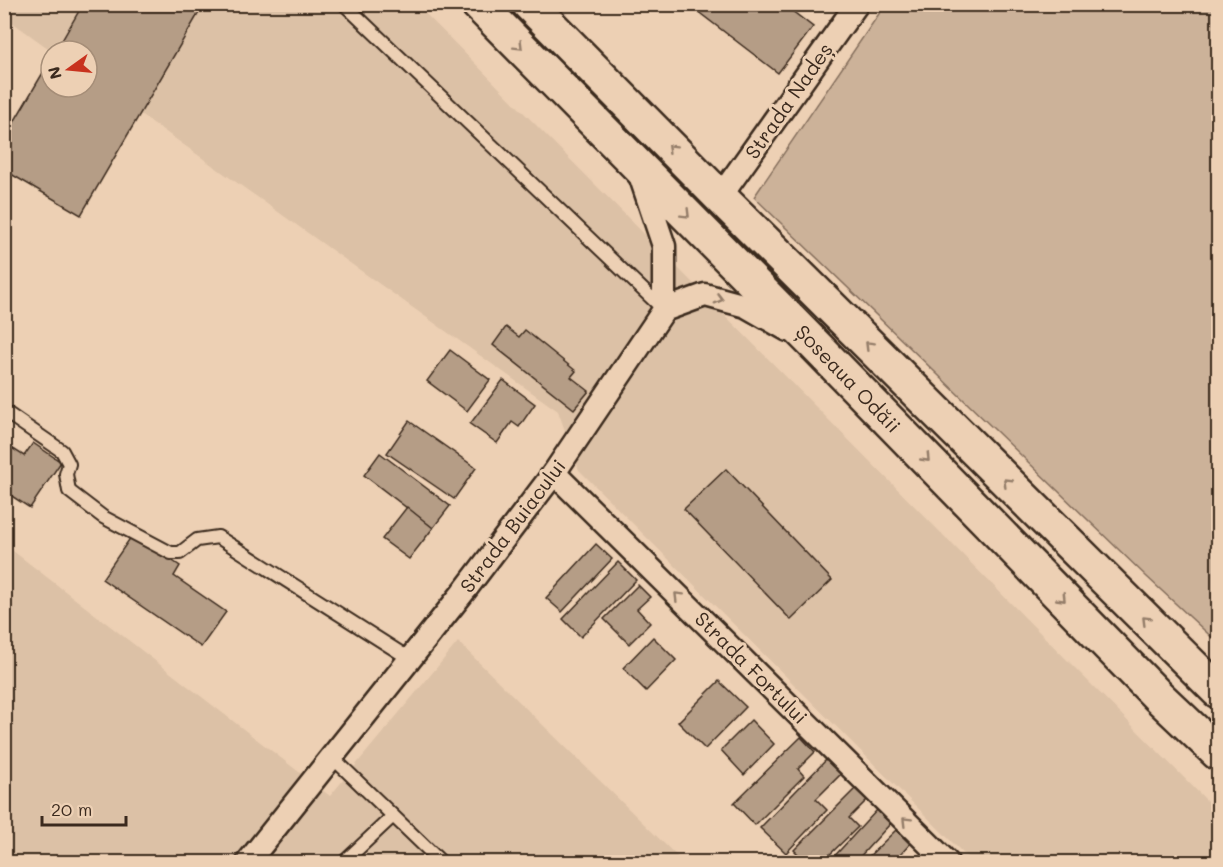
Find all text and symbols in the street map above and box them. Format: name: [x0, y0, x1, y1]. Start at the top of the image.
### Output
street label: Strada Nadeș: [738, 37, 839, 164]
north arrow: [39, 39, 99, 99]
one-way arrow: [512, 39, 523, 50]
text: N: [42, 64, 66, 82]
one-way arrow: [668, 144, 678, 155]
one-way arrow: [679, 207, 690, 218]
one-way arrow: [714, 292, 724, 304]
street label: Șoseaua Odăii: [790, 319, 907, 439]
one-way arrow: [866, 341, 876, 352]
one-way arrow: [919, 452, 930, 462]
street label: Strada Buiacului: [453, 453, 571, 597]
one-way arrow: [1004, 479, 1015, 490]
one-way arrow: [1055, 590, 1066, 601]
one-way arrow: [674, 592, 685, 603]
street label: Strada Fortului: [690, 605, 814, 729]
one-way arrow: [1142, 616, 1153, 627]
scale bar: [42, 789, 126, 827]
text: 20 m: [51, 797, 92, 821]
one-way arrow: [902, 818, 913, 829]

